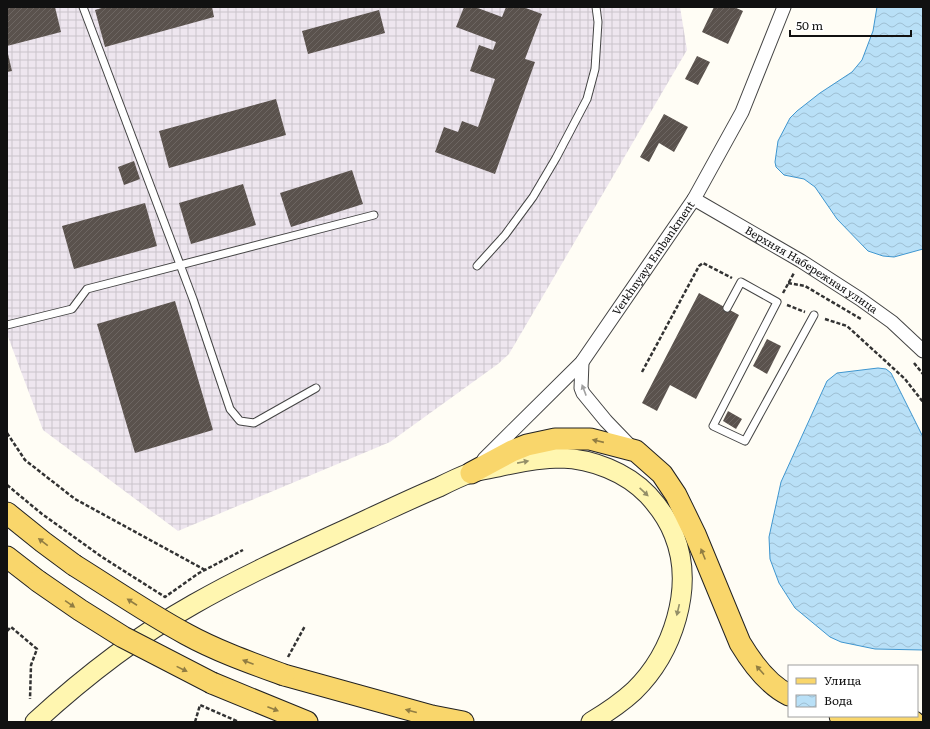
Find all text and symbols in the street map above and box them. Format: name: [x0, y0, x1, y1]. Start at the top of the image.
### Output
scale bar: [790, 12, 911, 38]
text: 50 m: [796, 16, 823, 34]
street label: Verkhnyaya Embankment: [608, 197, 698, 318]
street label: Верхняя Набережная улица: [742, 221, 882, 316]
one-way arrow: [580, 384, 586, 396]
one-way arrow: [592, 438, 604, 444]
one-way arrow: [516, 458, 529, 464]
one-way arrow: [639, 487, 649, 496]
one-way arrow: [37, 537, 48, 546]
one-way arrow: [700, 547, 706, 559]
one-way arrow: [127, 598, 137, 606]
one-way arrow: [65, 599, 75, 607]
one-way arrow: [675, 604, 681, 616]
one-way arrow: [241, 658, 253, 664]
one-way arrow: [755, 665, 764, 675]
legend: [788, 665, 918, 717]
one-way arrow: [177, 666, 188, 672]
text: Улица: [824, 671, 862, 689]
text: Вода: [824, 691, 853, 709]
one-way arrow: [268, 707, 280, 713]
one-way arrow: [405, 707, 418, 713]

